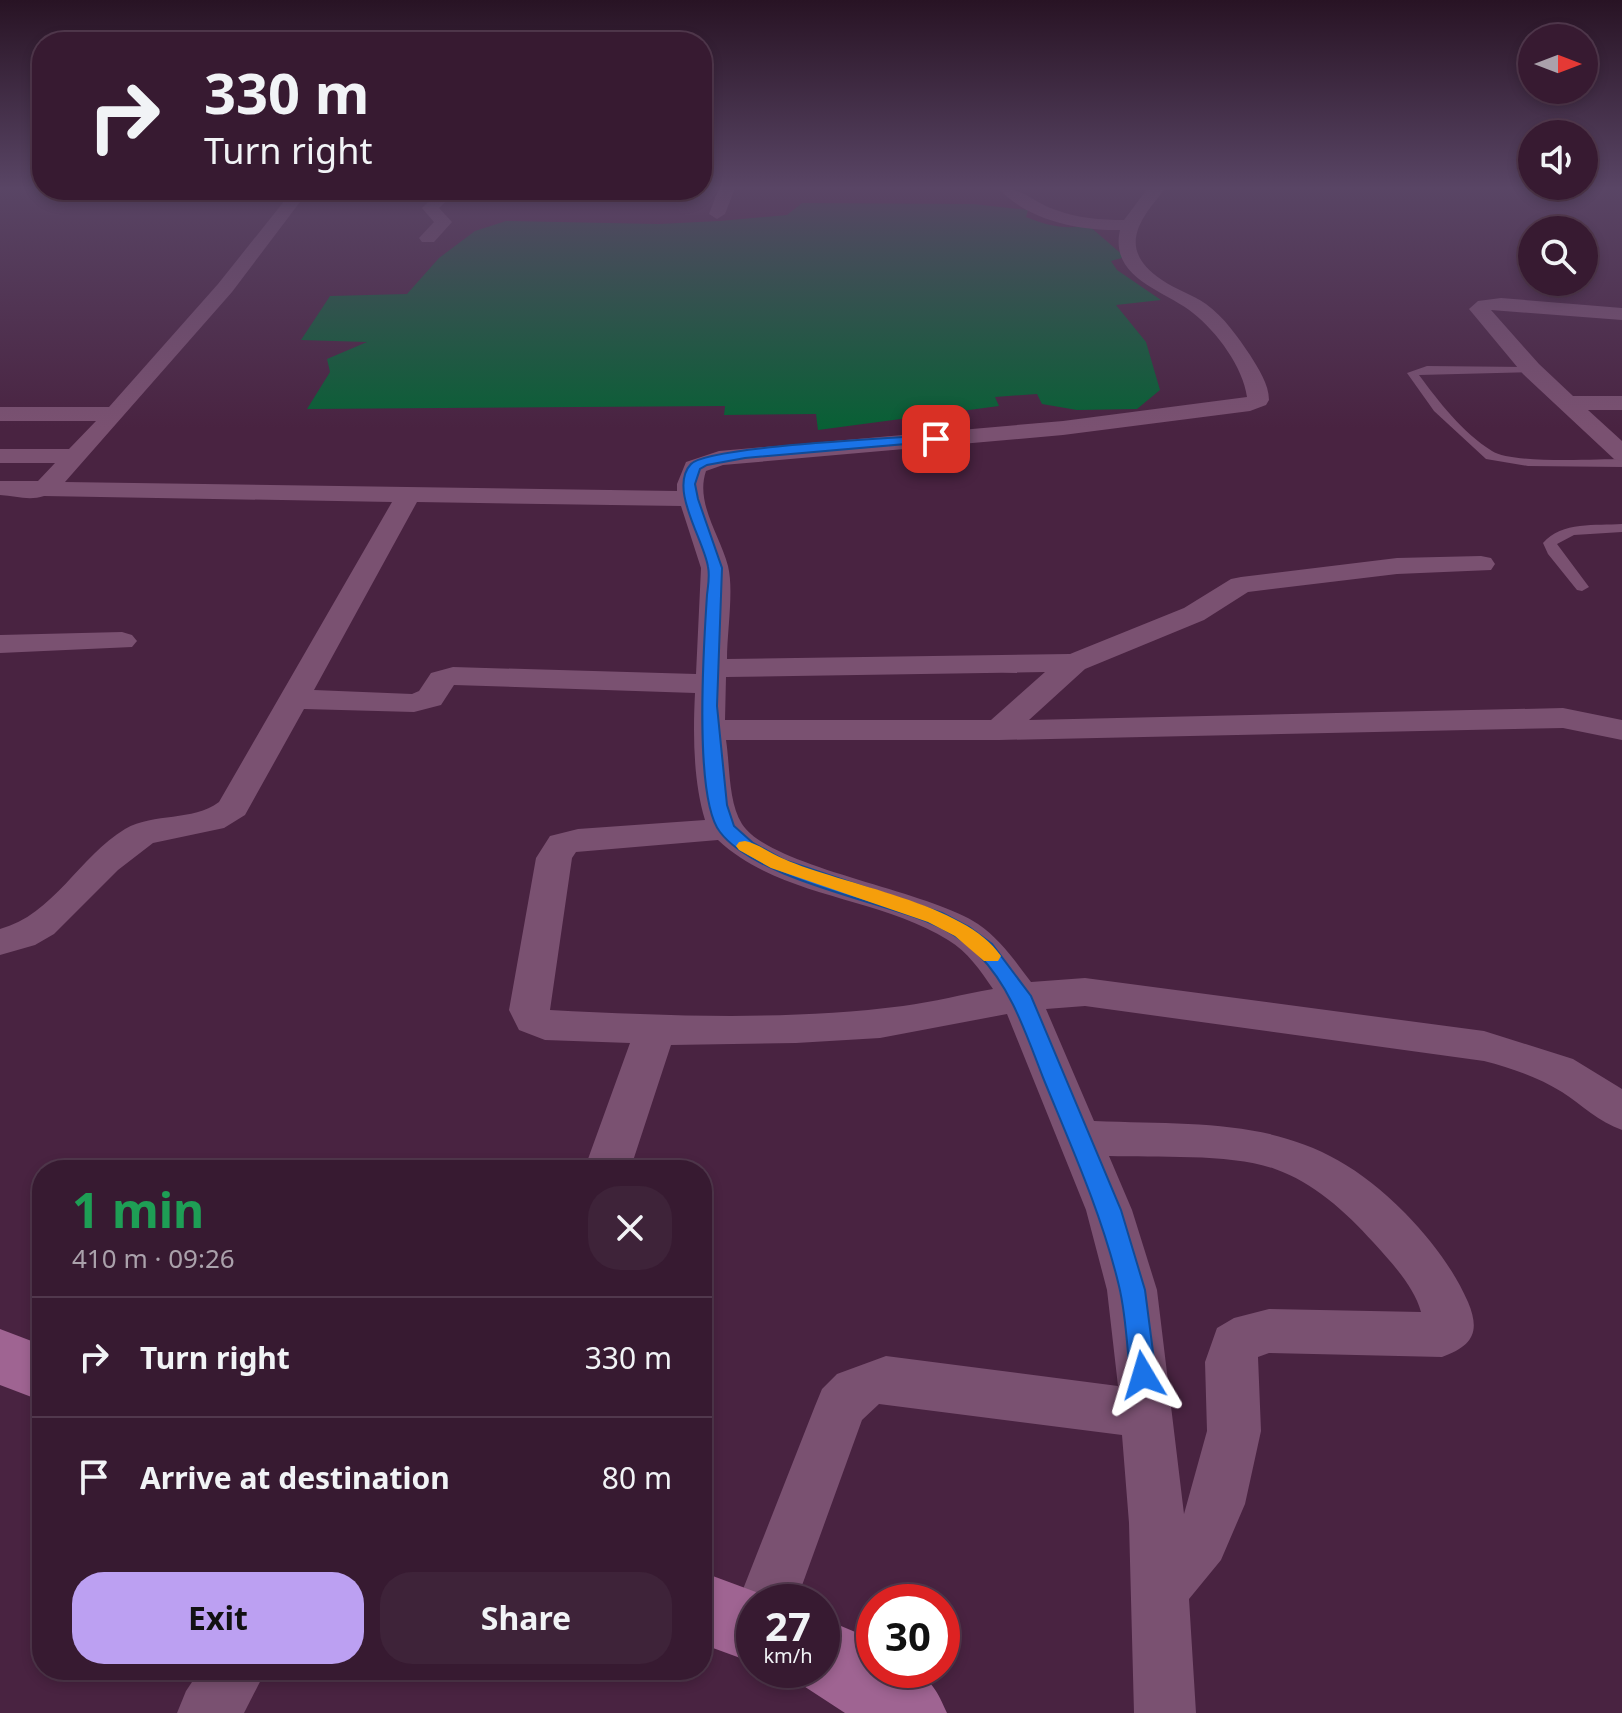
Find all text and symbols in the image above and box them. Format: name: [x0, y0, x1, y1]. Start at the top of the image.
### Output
north arrow: [1518, 24, 1598, 104]
map controls: [1518, 24, 1598, 296]
text: 330 m: [204, 54, 369, 130]
icon: right: [72, 64, 176, 168]
button: sound: [1518, 120, 1598, 200]
text: Turn right: [204, 126, 372, 175]
button: search: [1518, 216, 1598, 296]
pin: [902, 405, 970, 473]
icon: arrive: [914, 417, 958, 461]
text: 1 min: [72, 1177, 204, 1242]
button: close: [588, 1186, 672, 1270]
text: 410 m · 09:26: [72, 1240, 235, 1276]
position arrow: [1101, 1333, 1185, 1417]
icon: right: [72, 1335, 116, 1379]
text: Turn right: [140, 1337, 290, 1378]
text: 330 m: [585, 1337, 672, 1378]
icon: arrive: [72, 1455, 116, 1499]
text: Arrive at destination: [140, 1457, 450, 1498]
text: 80 m: [602, 1457, 672, 1498]
button: Exit: [72, 1572, 364, 1664]
button: Share: [380, 1572, 672, 1664]
speed limit sign: 30: [856, 1584, 960, 1688]
text: 27: [765, 1598, 811, 1653]
text: km/h: [763, 1642, 813, 1669]

